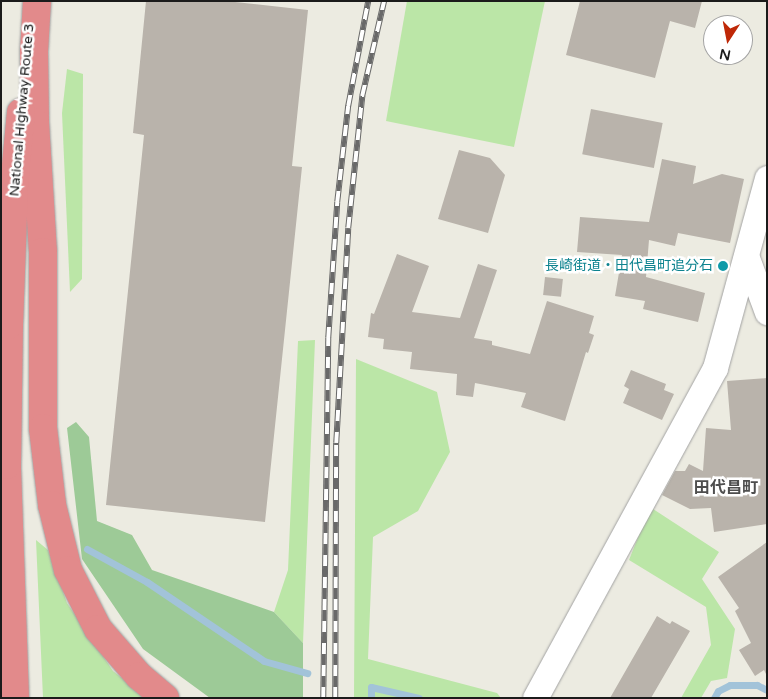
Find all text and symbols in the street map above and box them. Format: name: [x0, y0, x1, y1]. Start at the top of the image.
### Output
north arrow: [703, 15, 753, 65]
street label: National Highway Route 3: [6, 23, 38, 197]
text: N: [718, 45, 732, 64]
place label: 長崎街道・田代昌町追分石: [545, 258, 713, 274]
marker: 長崎街道・田代昌町追分石: [717, 260, 729, 272]
district label: 田代昌町: [694, 478, 758, 498]

